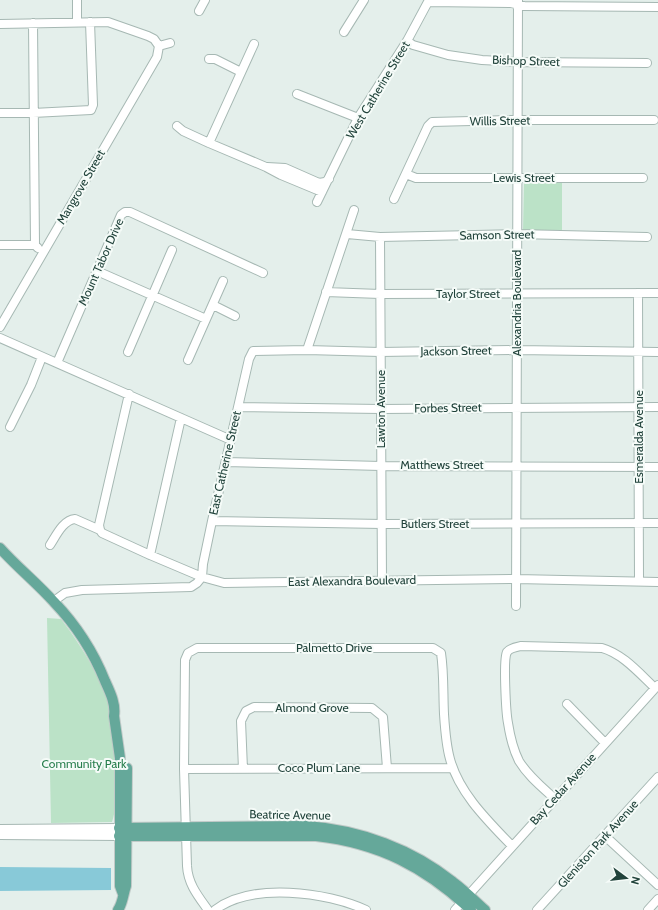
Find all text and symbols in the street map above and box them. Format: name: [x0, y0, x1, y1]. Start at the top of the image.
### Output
street label: West Catherine Street: [343, 38, 413, 141]
street label: Bishop Street: [492, 52, 560, 69]
street label: Willis Street: [470, 112, 530, 129]
street label: Mangrove Street: [53, 147, 108, 227]
street label: Lewis Street: [493, 170, 555, 185]
street label: Mount Tabor Drive: [75, 216, 126, 308]
street label: Samson Street: [459, 226, 535, 243]
street label: Alexandria Boulevard: [509, 250, 524, 356]
street label: Taylor Street: [436, 286, 500, 301]
street label: Jackson Street: [419, 342, 492, 359]
street label: Lawton Avenue: [373, 370, 388, 448]
street label: Esmeralda Avenue: [631, 390, 646, 484]
street label: Forbes Street: [414, 399, 482, 416]
street label: East Catherine Street: [205, 409, 244, 516]
street label: Matthews Street: [400, 457, 484, 472]
street label: Butlers Street: [401, 516, 469, 531]
street label: East Alexandra Boulevard: [288, 572, 416, 589]
street label: Palmetto Drive: [296, 640, 372, 655]
street label: Almond Grove: [275, 700, 349, 715]
street label: Bay Cedar Avenue: [526, 750, 599, 828]
park label: Community Park: [42, 756, 127, 771]
street label: Coco Plum Lane: [278, 760, 360, 775]
street label: Gleniston Park Avenue: [554, 796, 641, 891]
street label: Beatrice Avenue: [249, 806, 331, 823]
north arrow: [606, 858, 646, 898]
text: N: [628, 875, 643, 886]

